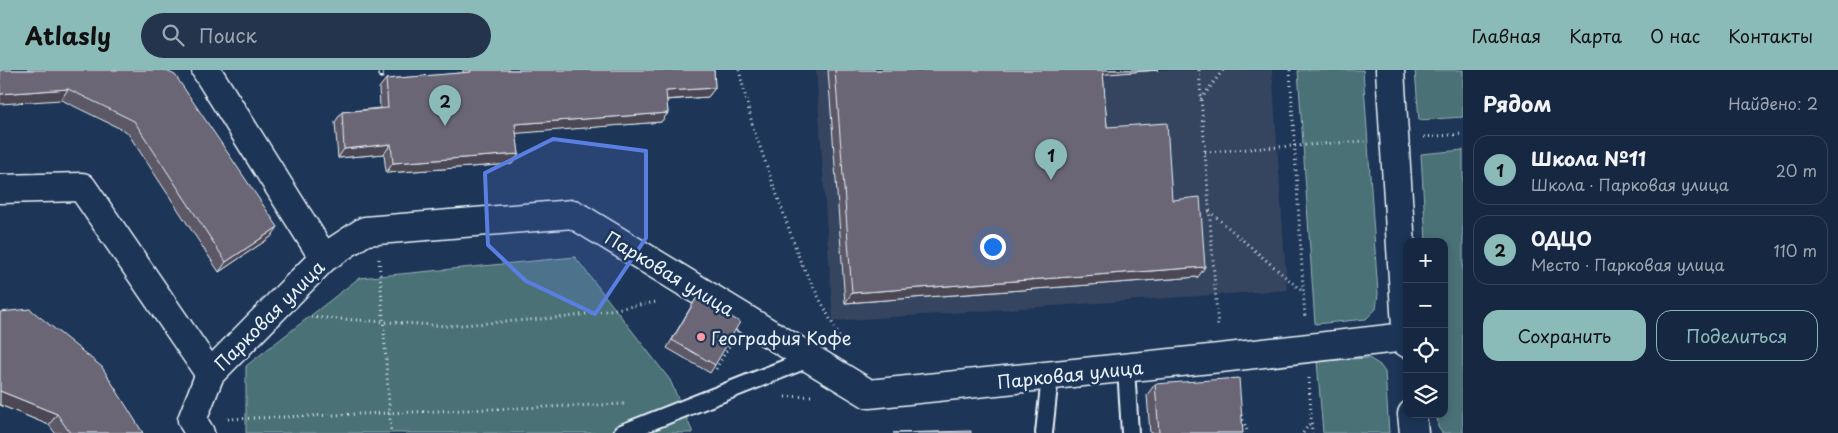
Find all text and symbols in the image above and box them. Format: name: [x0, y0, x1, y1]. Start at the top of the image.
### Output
search box: [141, 13, 491, 58]
text: Atlasly: [25, 17, 111, 53]
icon: search: [159, 21, 187, 49]
text: Поиск: [199, 21, 257, 49]
text: Главная: [1472, 22, 1541, 49]
text: Карта: [1569, 22, 1622, 49]
text: О нас: [1650, 22, 1700, 49]
text: Контакты: [1728, 22, 1813, 49]
pin: 2: [429, 85, 461, 126]
text: Рядом: [1483, 87, 1551, 119]
text: Найдено: 2: [1728, 91, 1818, 115]
pin: 1: [1035, 139, 1067, 180]
text: Школа №11: [1531, 144, 1646, 172]
text: 1: [1496, 158, 1504, 182]
text: 20 m: [1776, 158, 1817, 182]
text: Школа · Парковая улица: [1531, 172, 1729, 196]
street label: Парковая улица: [600, 224, 740, 323]
text: ОДЦО: [1531, 224, 1592, 252]
your location: [980, 234, 1006, 260]
map controls: [1403, 238, 1448, 418]
button: +: [1403, 238, 1448, 283]
text: 2: [1494, 238, 1506, 262]
text: 110 m: [1774, 238, 1817, 262]
text: Место · Парковая улица: [1531, 252, 1725, 276]
street label: Парковая улица: [208, 253, 331, 376]
button: −: [1403, 283, 1448, 328]
button: Сохранить: [1483, 310, 1646, 361]
button: Поделиться: [1656, 310, 1818, 361]
place label: География Кофе: [711, 324, 852, 351]
button: locate: [1403, 328, 1448, 373]
marker: География Кофе: [695, 331, 707, 343]
street label: Парковая улица: [996, 353, 1145, 395]
button: layers: [1403, 373, 1448, 418]

